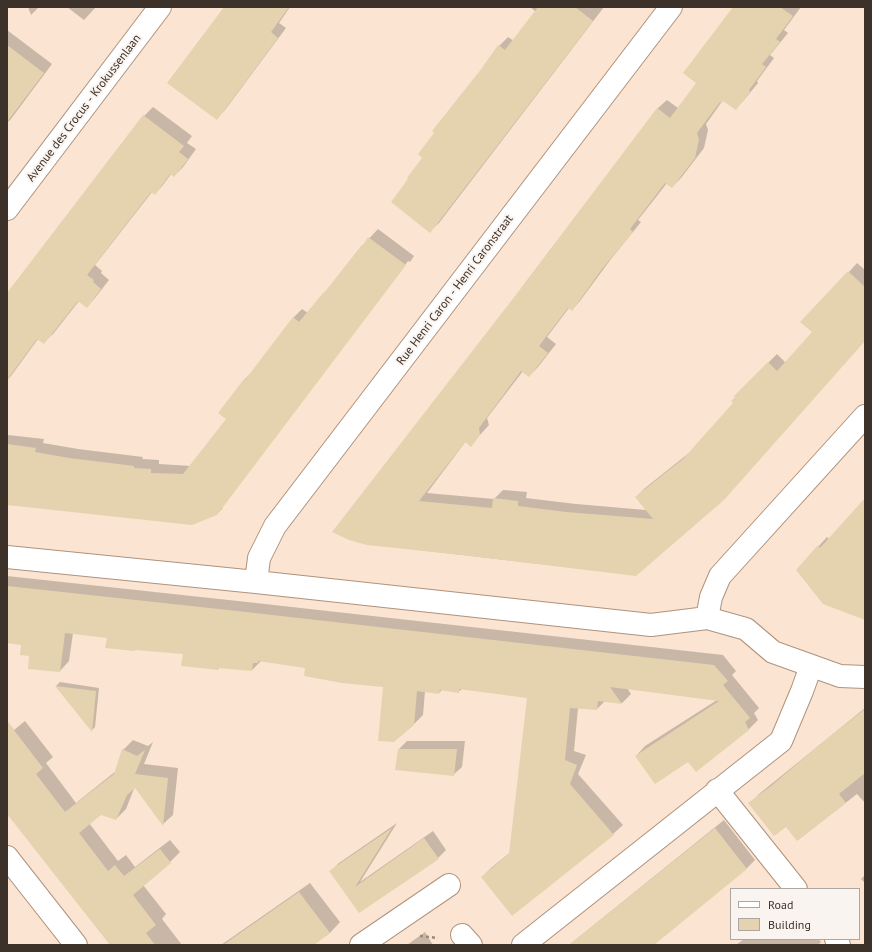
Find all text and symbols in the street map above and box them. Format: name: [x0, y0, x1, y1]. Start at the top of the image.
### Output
street label: Avenue des Crocus - Krokussenlaan: [24, 31, 144, 185]
street label: Rue Henri Caron - Henri Caronstraat: [394, 212, 516, 368]
legend: [730, 888, 860, 940]
text: Road: [768, 897, 793, 912]
text: Building: [768, 917, 811, 932]

